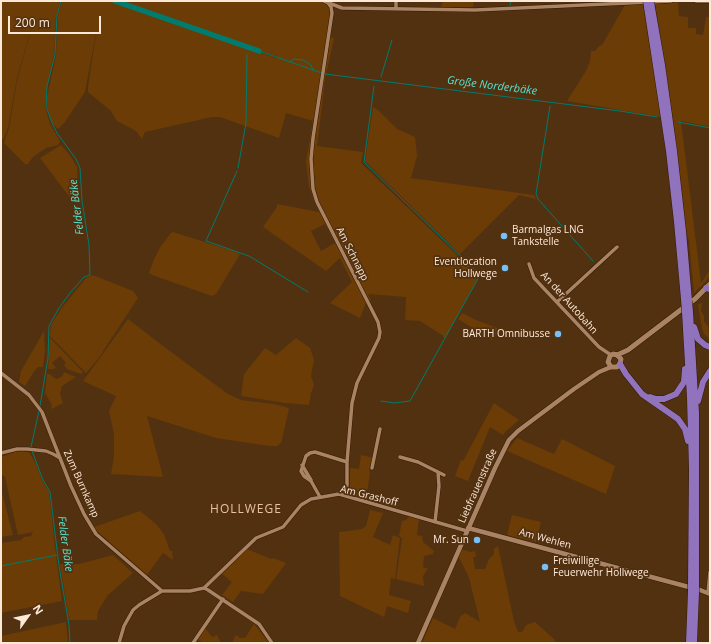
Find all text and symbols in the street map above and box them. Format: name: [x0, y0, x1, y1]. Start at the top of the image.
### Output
scale bar: [10, 8, 103, 34]
text: 200 m: [15, 14, 50, 31]
water label: Große Norderbäke: [446, 74, 538, 98]
water label: Felder Bäke: [67, 178, 87, 236]
place label: Barmalgas LNG Tankstelle: [512, 224, 584, 248]
street label: Am Schnapp: [333, 225, 371, 283]
marker: Barmalgas LNG Tankstelle: [499, 231, 509, 241]
place label: Eventlocation Hollwege: [434, 256, 497, 280]
marker: Eventlocation Hollwege: [500, 263, 510, 273]
street label: An der Autobahn: [538, 269, 600, 337]
place label: BARTH Omnibusse: [462, 328, 550, 340]
marker: BARTH Omnibusse: [553, 329, 563, 339]
street label: Liebfrauenstraße: [456, 447, 500, 525]
street label: Zum Burnkamp: [61, 448, 101, 520]
street label: Am Grashoff: [339, 483, 399, 509]
district label: HOLLWEGE: [210, 503, 282, 517]
water label: Felder Bäke: [55, 515, 75, 573]
street label: Am Wehlen: [518, 526, 572, 552]
place label: Mr. Sun: [433, 534, 469, 546]
marker: Mr. Sun: [472, 535, 482, 545]
place label: Freiwillige Feuerwehr Hollwege: [553, 555, 649, 578]
marker: Freiwillige Feuerwehr Hollwege: [540, 562, 550, 572]
north arrow: [8, 596, 48, 636]
text: N: [30, 601, 47, 617]

